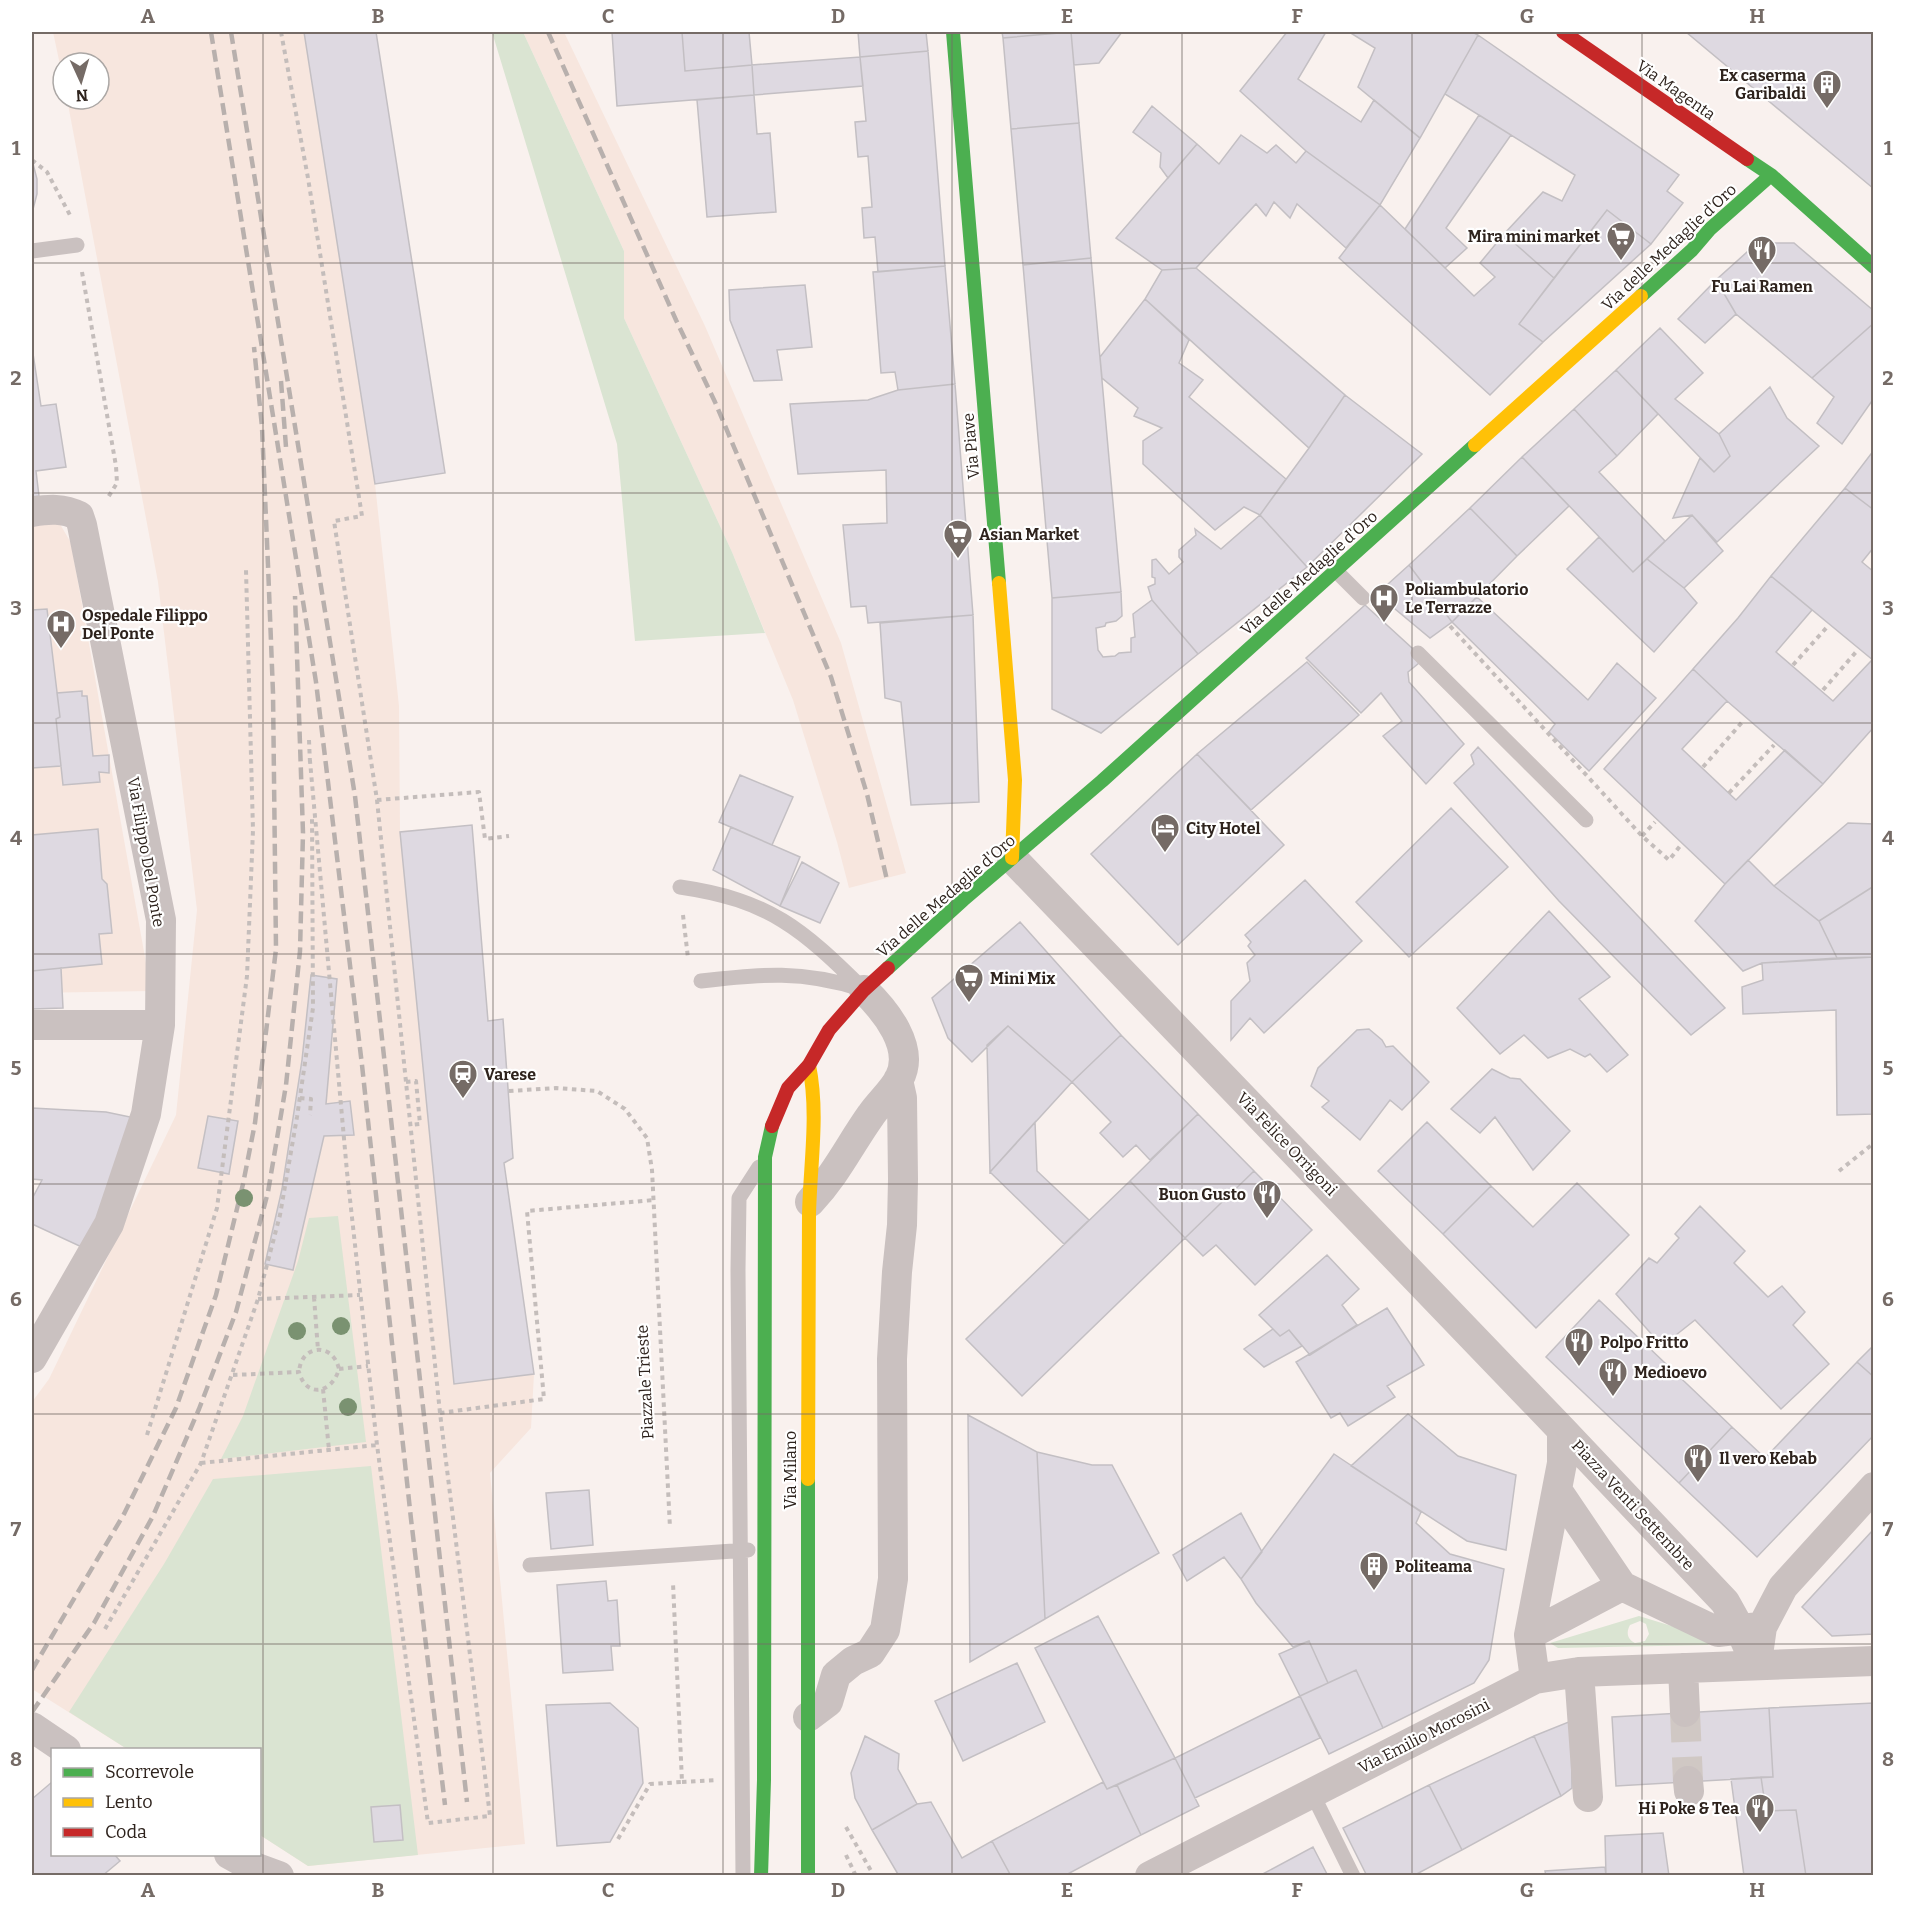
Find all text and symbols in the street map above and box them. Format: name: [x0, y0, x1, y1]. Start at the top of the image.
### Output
text: A: [141, 4, 156, 28]
text: B: [372, 4, 385, 28]
text: C: [602, 4, 614, 28]
text: D: [831, 4, 845, 28]
text: E: [1061, 4, 1073, 28]
text: F: [1291, 4, 1303, 28]
text: G: [1520, 4, 1534, 28]
text: H: [1749, 4, 1765, 28]
north arrow: [51, 51, 111, 111]
street label: Via Magenta: [1633, 56, 1719, 124]
place label: Ex caserma Garibaldi: [1719, 66, 1806, 103]
building icon: Ex caserma Garibaldi: [1811, 68, 1843, 110]
text: N: [75, 86, 89, 105]
text: 1: [12, 136, 21, 160]
text: 1: [1884, 136, 1893, 160]
street label: Via delle Medaglie d'Oro: [1598, 180, 1740, 314]
supermarket icon: Mira mini market: [1605, 220, 1637, 262]
place label: Mira mini market: [1468, 227, 1601, 246]
restaurant icon: Fu Lai Ramen: [1746, 234, 1778, 276]
place label: Fu Lai Ramen: [1711, 277, 1813, 296]
text: 2: [10, 366, 22, 390]
text: 2: [1882, 366, 1894, 390]
street label: Via Piave: [959, 412, 983, 480]
street label: Via delle Medaglie d'Oro: [1237, 507, 1381, 639]
supermarket icon: Asian Market: [942, 518, 974, 560]
place label: Asian Market: [979, 525, 1080, 544]
place label: Poliambulatorio Le Terrazze: [1405, 580, 1528, 617]
hospital icon: Poliambulatorio Le Terrazze: [1368, 582, 1400, 624]
text: 3: [10, 596, 22, 620]
text: 3: [1882, 596, 1894, 620]
place label: Ospedale Filippo Del Ponte: [82, 606, 208, 643]
hospital icon: Ospedale Filippo Del Ponte: [45, 608, 77, 650]
street label: Via Filippo Del Ponte: [123, 775, 169, 929]
hotel icon: City Hotel: [1149, 812, 1181, 854]
place label: City Hotel: [1186, 819, 1260, 838]
text: 4: [10, 826, 22, 850]
text: 4: [1882, 826, 1894, 850]
street label: Via delle Medaglie d'Oro: [873, 831, 1019, 961]
supermarket icon: Mini Mix: [953, 962, 985, 1004]
place label: Mini Mix: [990, 969, 1055, 988]
text: 5: [11, 1056, 22, 1080]
text: 5: [1883, 1056, 1894, 1080]
station icon: Varese: [447, 1058, 479, 1100]
place label: Varese: [484, 1065, 536, 1084]
street label: Via Felice Orrigoni: [1233, 1088, 1341, 1200]
restaurant icon: Buon Gusto: [1251, 1178, 1283, 1220]
place label: Buon Gusto: [1159, 1185, 1246, 1204]
text: 6: [10, 1287, 22, 1311]
text: 6: [1882, 1287, 1894, 1311]
street label: Piazzale Trieste: [633, 1324, 657, 1440]
restaurant icon: Polpo Fritto: [1563, 1326, 1595, 1368]
place label: Polpo Fritto: [1600, 1333, 1689, 1352]
restaurant icon: Medioevo: [1597, 1356, 1629, 1398]
place label: Medioevo: [1634, 1363, 1707, 1382]
street label: Via Milano: [781, 1431, 800, 1509]
street label: Piazza Venti Settembre: [1568, 1436, 1698, 1574]
restaurant icon: Il vero Kebab: [1682, 1442, 1714, 1484]
place label: Il vero Kebab: [1719, 1449, 1817, 1468]
text: 7: [11, 1517, 22, 1541]
text: 7: [1883, 1517, 1894, 1541]
building icon: Politeama: [1358, 1550, 1390, 1592]
place label: Politeama: [1395, 1557, 1472, 1576]
street label: Via Emilio Morosini: [1355, 1695, 1493, 1777]
text: 8: [10, 1747, 22, 1771]
text: 8: [1882, 1747, 1894, 1771]
legend: [51, 1748, 261, 1856]
text: Scorrevole: [105, 1761, 194, 1783]
text: Lento: [105, 1791, 153, 1813]
restaurant icon: Hi Poke & Tea: [1744, 1792, 1776, 1834]
place label: Hi Poke & Tea: [1638, 1799, 1739, 1818]
text: Coda: [105, 1821, 147, 1843]
text: A: [141, 1878, 156, 1902]
text: B: [372, 1878, 385, 1902]
text: C: [602, 1878, 614, 1902]
text: D: [831, 1878, 845, 1902]
text: E: [1061, 1878, 1073, 1902]
text: F: [1291, 1878, 1303, 1902]
text: G: [1520, 1878, 1534, 1902]
text: H: [1749, 1878, 1765, 1902]

